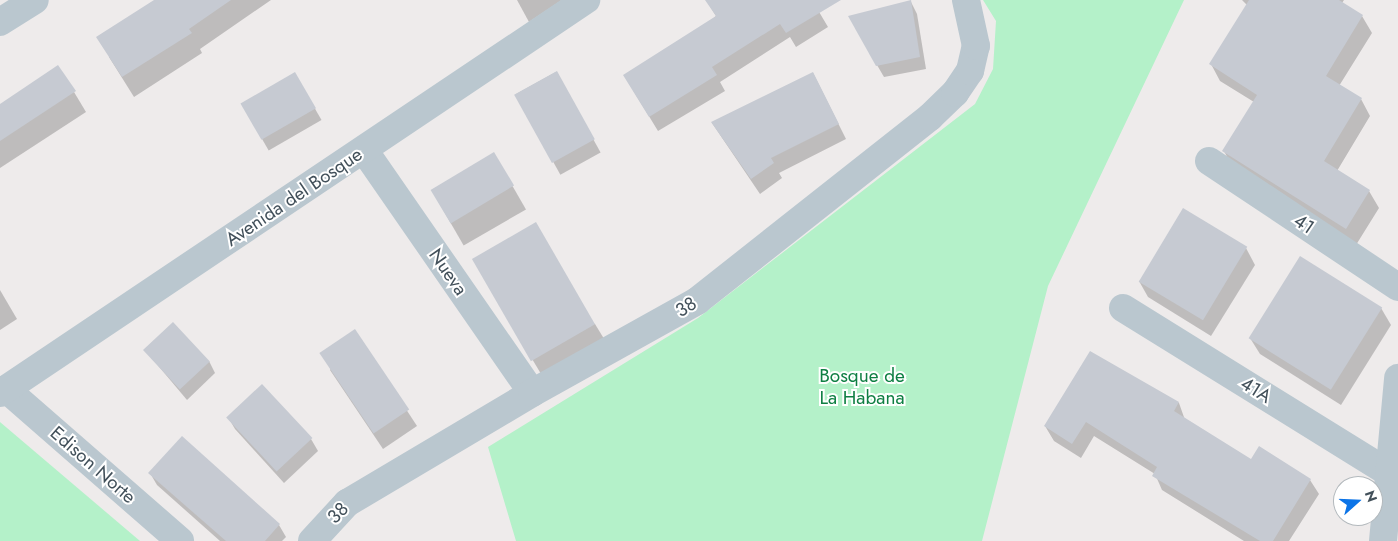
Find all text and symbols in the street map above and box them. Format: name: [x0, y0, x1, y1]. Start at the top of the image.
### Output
street label: Avenida del Bosque: [221, 143, 367, 251]
street label: 41: [1289, 209, 1319, 239]
street label: Nueva: [424, 244, 472, 300]
street label: 38: [671, 292, 701, 322]
park label: Bosque de La Habana: [819, 365, 905, 409]
street label: 41A: [1236, 372, 1276, 408]
street label: Edison Norte: [46, 422, 140, 508]
north arrow: [1333, 476, 1383, 526]
text: N: [1360, 488, 1382, 505]
street label: 38: [323, 498, 353, 528]

